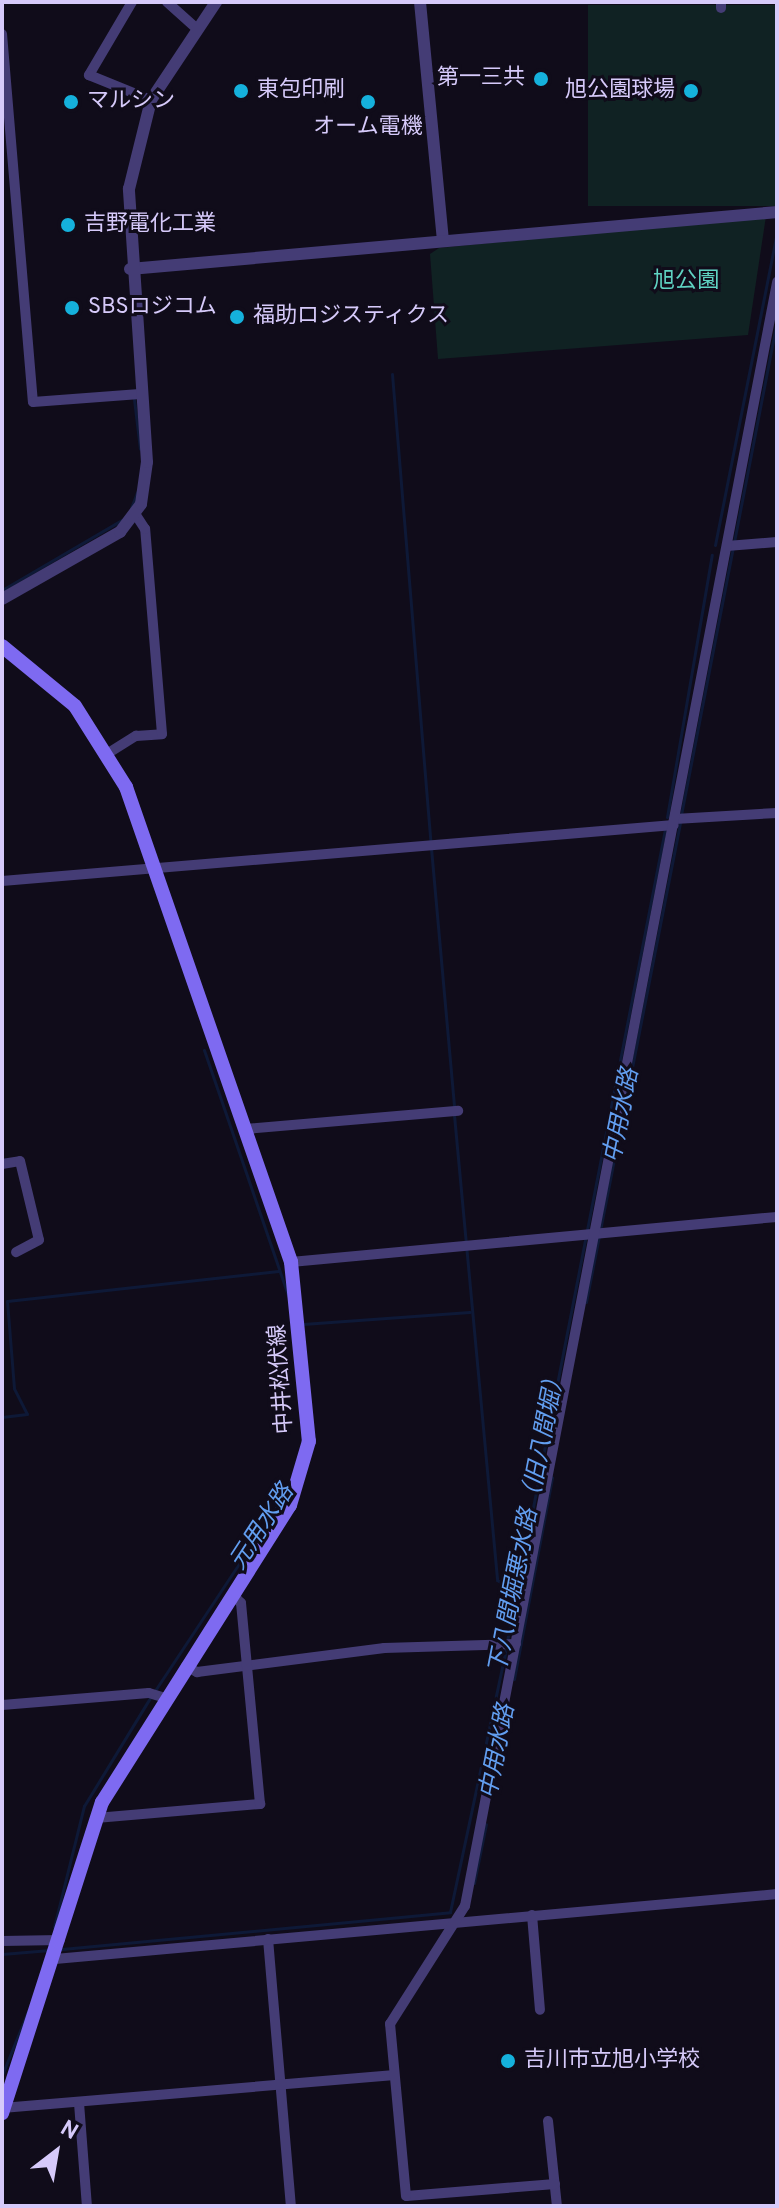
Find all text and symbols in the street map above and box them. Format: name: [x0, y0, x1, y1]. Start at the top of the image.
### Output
place label: 第一三共: [437, 66, 525, 92]
marker: 第一三共: [532, 70, 550, 88]
place label: 東包印刷: [257, 78, 345, 104]
place label: 旭公園球場: [565, 78, 675, 104]
marker: 東包印刷: [232, 82, 250, 100]
marker: 旭公園球場: [682, 82, 700, 100]
place label: マルシン: [87, 89, 175, 115]
marker: マルシン: [62, 93, 80, 111]
marker: オーム電機: [359, 93, 377, 111]
place label: オーム電機: [313, 115, 423, 141]
place label: 吉野電化工業: [84, 212, 216, 238]
marker: 吉野電化工業: [59, 216, 77, 234]
park label: 旭公園: [653, 269, 719, 295]
place label: SBSロジコム: [88, 295, 217, 321]
marker: SBSロジコム: [63, 299, 81, 317]
place label: 福助ロジスティクス: [253, 304, 451, 330]
marker: 福助ロジスティクス: [228, 308, 246, 326]
water label: 中用水路: [600, 1066, 646, 1166]
street label: 中井松伏線: [265, 1323, 299, 1435]
water label: 下八間堀悪水路（旧八間堀）: [485, 1365, 573, 1677]
water label: 元用水路: [225, 1480, 301, 1576]
water label: 中用水路: [476, 1702, 522, 1802]
place label: 吉川市立旭小学校: [524, 2048, 700, 2074]
marker: 吉川市立旭小学校: [499, 2052, 517, 2070]
north arrow: [16, 2112, 96, 2192]
text: N: [55, 2115, 82, 2147]

